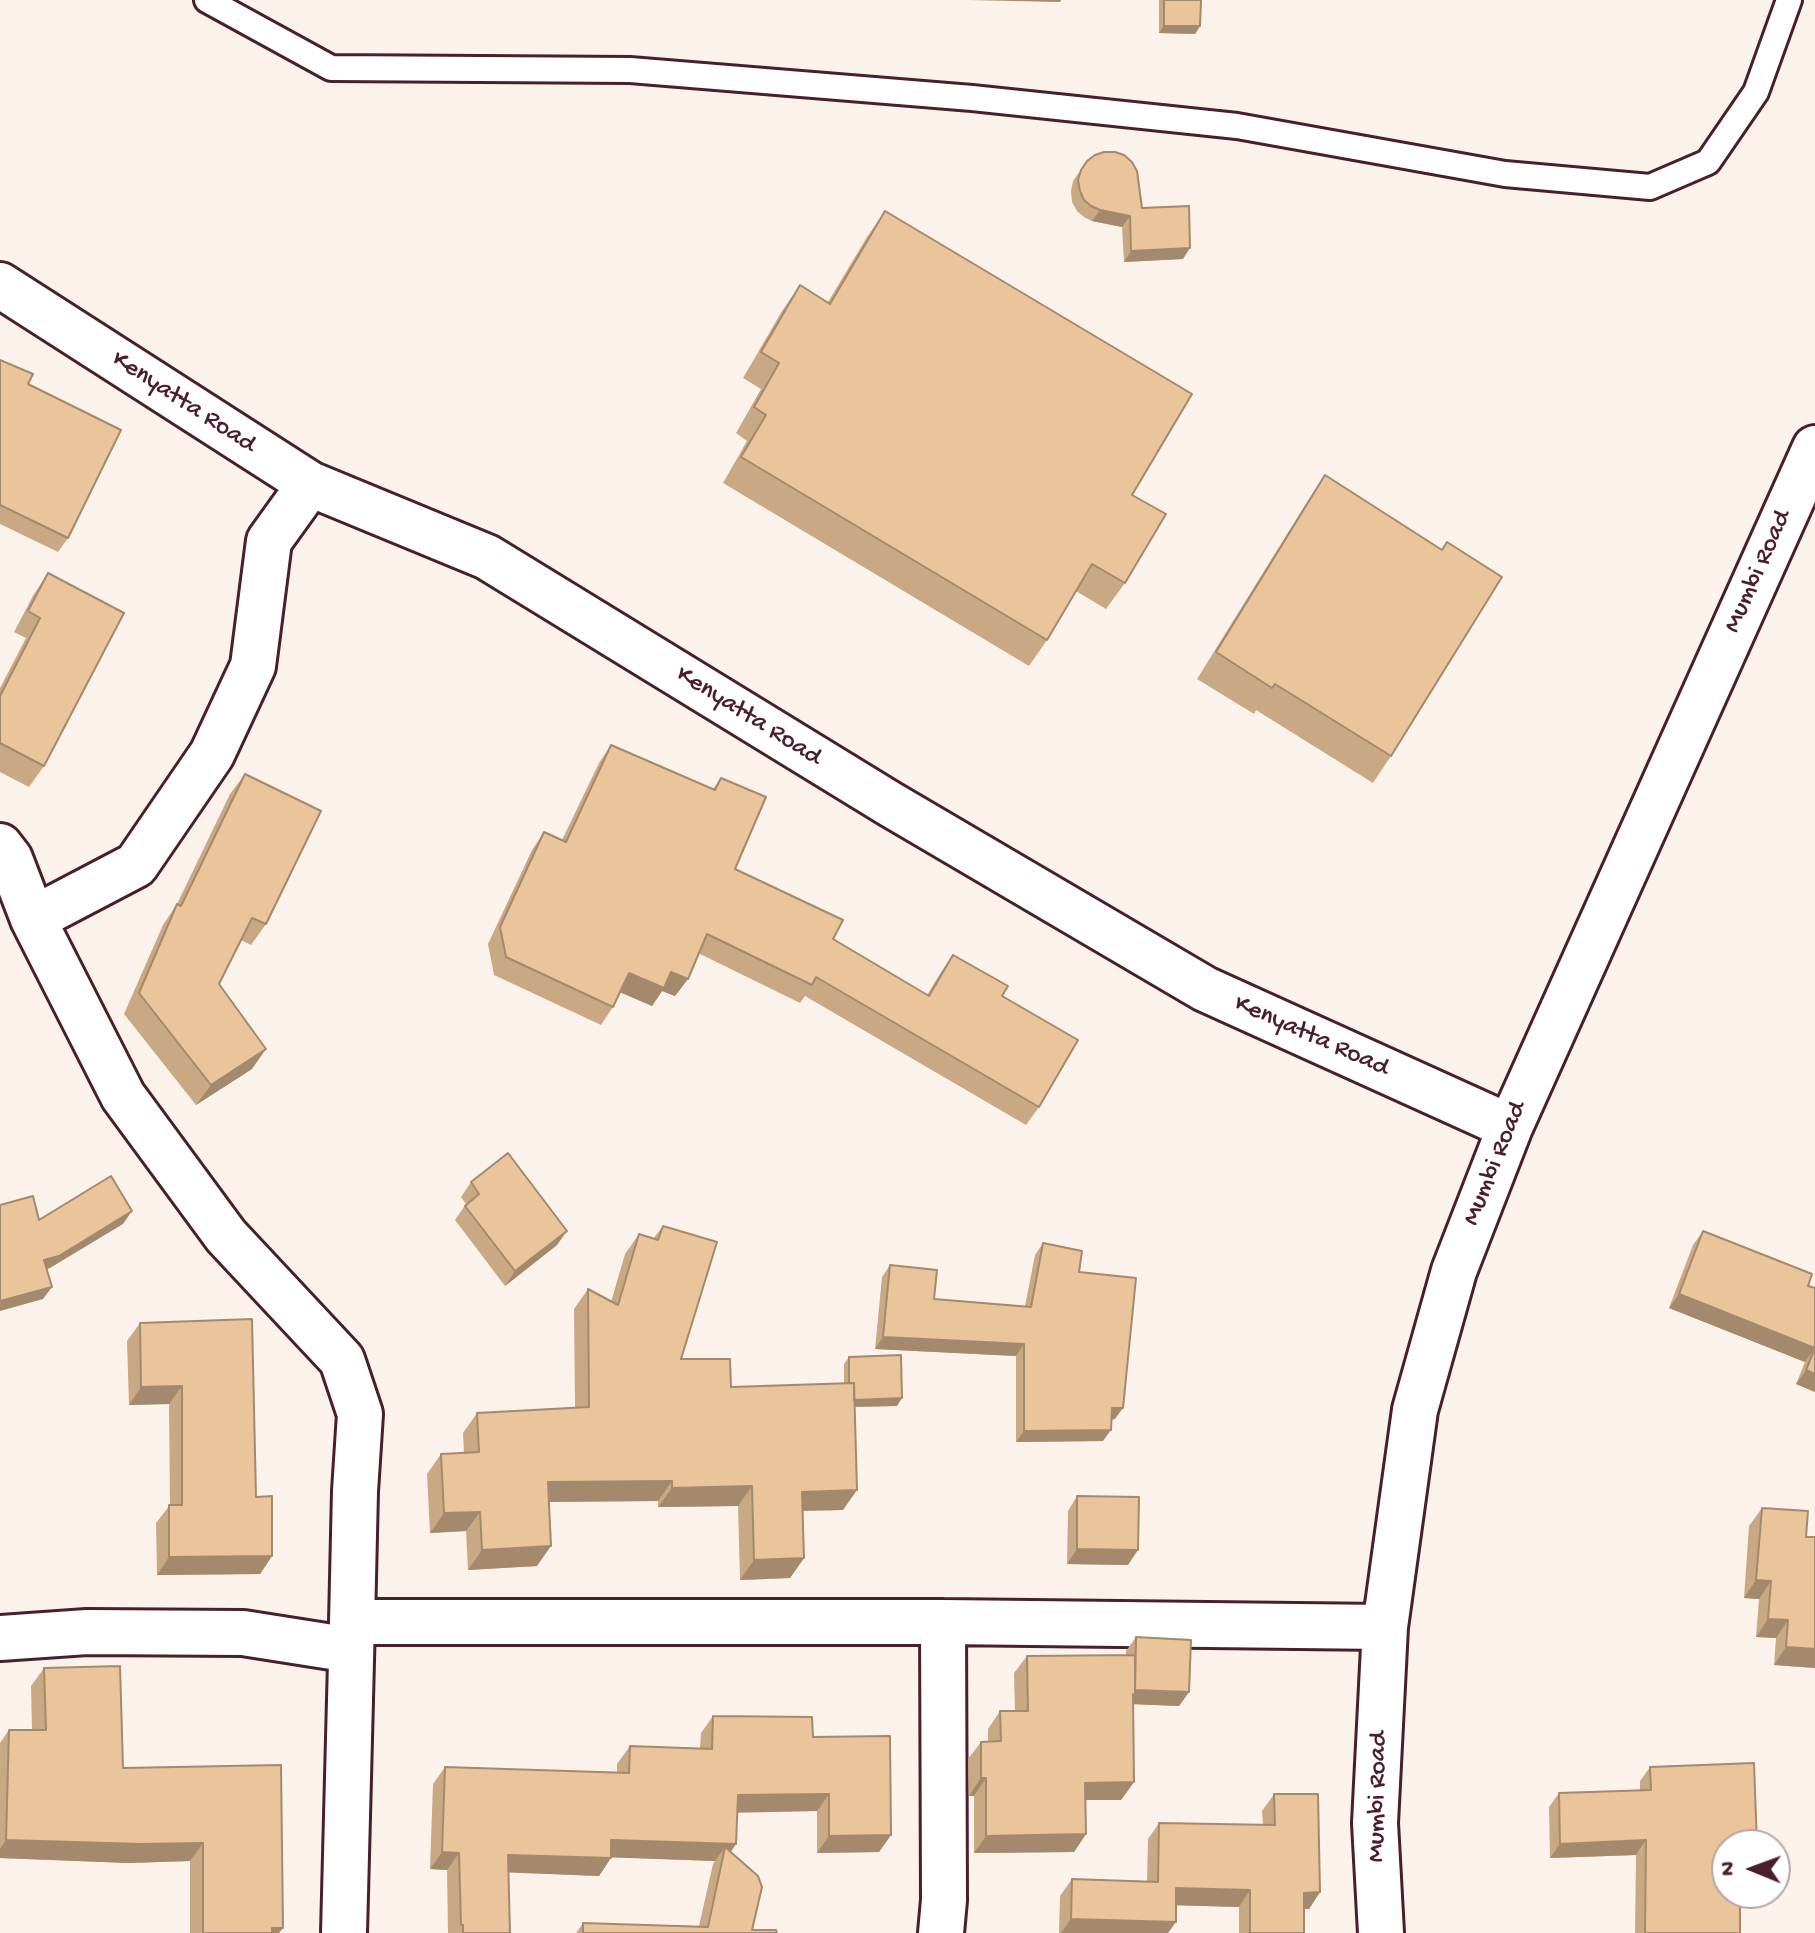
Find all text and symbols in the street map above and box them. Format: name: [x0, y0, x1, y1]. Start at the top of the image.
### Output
street label: Kenyatta Road: [105, 345, 261, 461]
street label: Mumbi Road: [1718, 506, 1800, 638]
street label: Kenyatta Road: [669, 660, 827, 774]
street label: Kenyatta Road: [1229, 989, 1393, 1085]
street label: Mumbi Road: [1457, 1097, 1535, 1231]
street label: Mumbi Road: [1362, 1731, 1396, 1863]
north arrow: [1711, 1829, 1791, 1909]
text: N: [1716, 1861, 1742, 1876]

